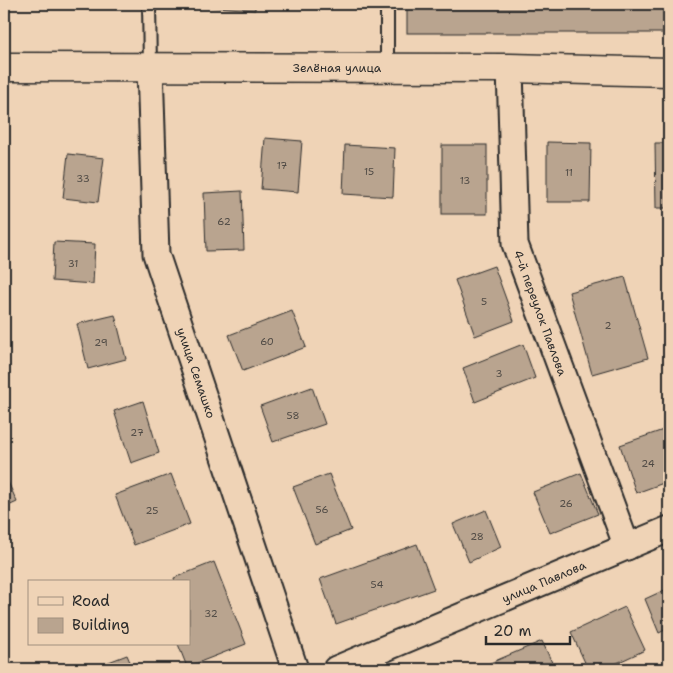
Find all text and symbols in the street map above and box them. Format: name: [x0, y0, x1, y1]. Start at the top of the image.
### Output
street label: Зелёная улица: [293, 60, 382, 76]
house number: 17: [277, 159, 287, 172]
house number: 15: [364, 165, 374, 178]
house number: 11: [565, 166, 573, 179]
house number: 33: [76, 172, 90, 185]
house number: 13: [460, 174, 470, 187]
house number: 62: [217, 215, 231, 228]
street label: 4-й переулок Павлова: [510, 248, 570, 379]
house number: 31: [68, 257, 78, 270]
house number: 5: [481, 295, 487, 308]
house number: 2: [605, 319, 612, 332]
street label: улица Семашко: [173, 326, 219, 420]
house number: 60: [260, 335, 274, 348]
house number: 29: [94, 336, 108, 349]
house number: 3: [496, 367, 503, 380]
house number: 58: [287, 409, 299, 422]
house number: 27: [130, 426, 144, 439]
house number: 24: [641, 457, 655, 470]
house number: 26: [559, 497, 573, 510]
house number: 56: [316, 503, 328, 516]
house number: 25: [146, 504, 158, 517]
house number: 28: [470, 530, 484, 543]
street label: улица Павлова: [500, 557, 589, 607]
house number: 54: [371, 578, 383, 591]
legend: [28, 580, 190, 646]
text: Road: [72, 591, 110, 611]
house number: 32: [204, 607, 218, 620]
scale bar: [486, 613, 569, 645]
text: Building: [72, 615, 129, 635]
text: 20 m: [493, 621, 532, 641]

